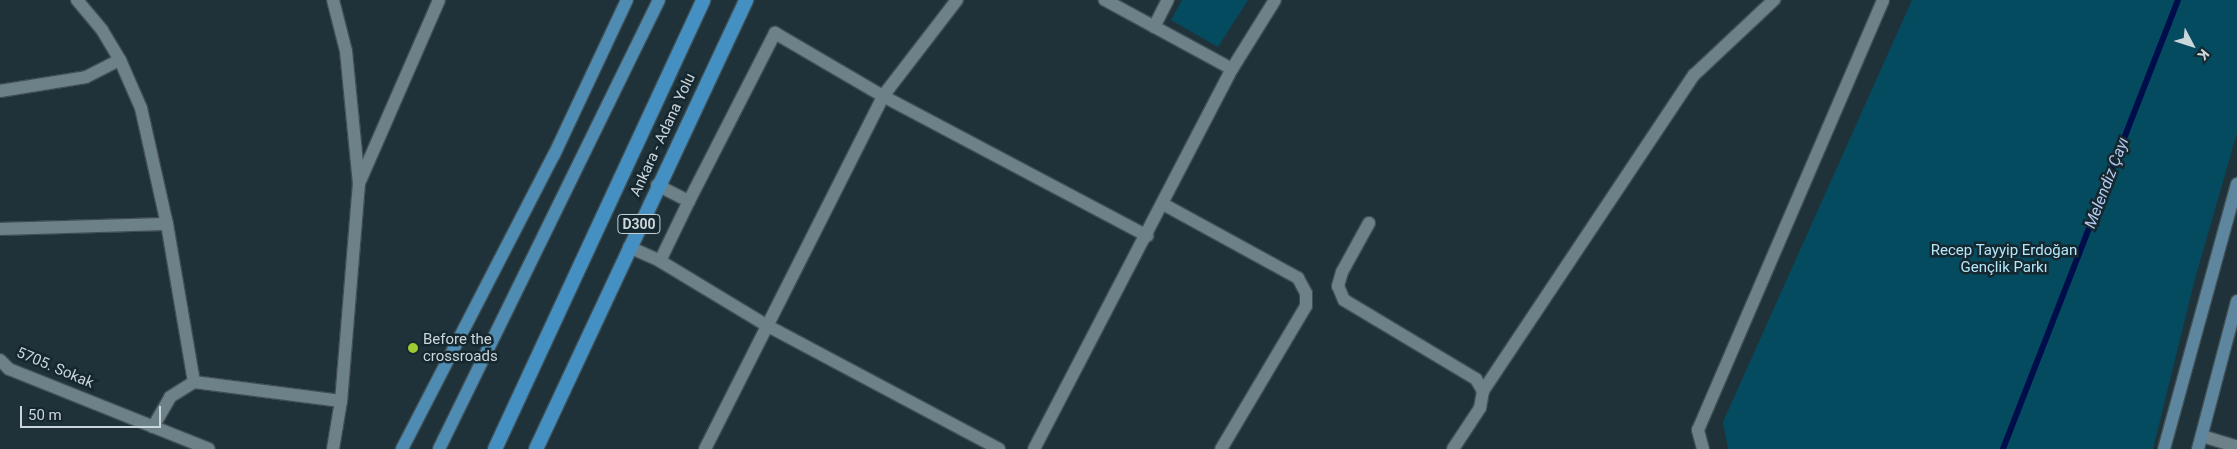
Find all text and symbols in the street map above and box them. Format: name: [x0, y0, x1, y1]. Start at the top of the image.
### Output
north arrow: [2167, 20, 2217, 70]
text: K: [2195, 46, 2212, 63]
street label: Ankara - Adana Yolu: [627, 71, 699, 199]
water label: Melendiz Çayı: [2081, 135, 2133, 231]
road number: D300: [616, 212, 662, 235]
park label: Recep Tayyip Erdoğan Gençlik Parkı: [1931, 241, 2077, 276]
place label: Before the crossroads: [423, 330, 498, 365]
marker: Before the crossroads: [407, 342, 419, 354]
street label: 5705. Sokak: [14, 344, 96, 392]
scale bar: [22, 396, 164, 428]
text: 50 m: [28, 406, 62, 424]

